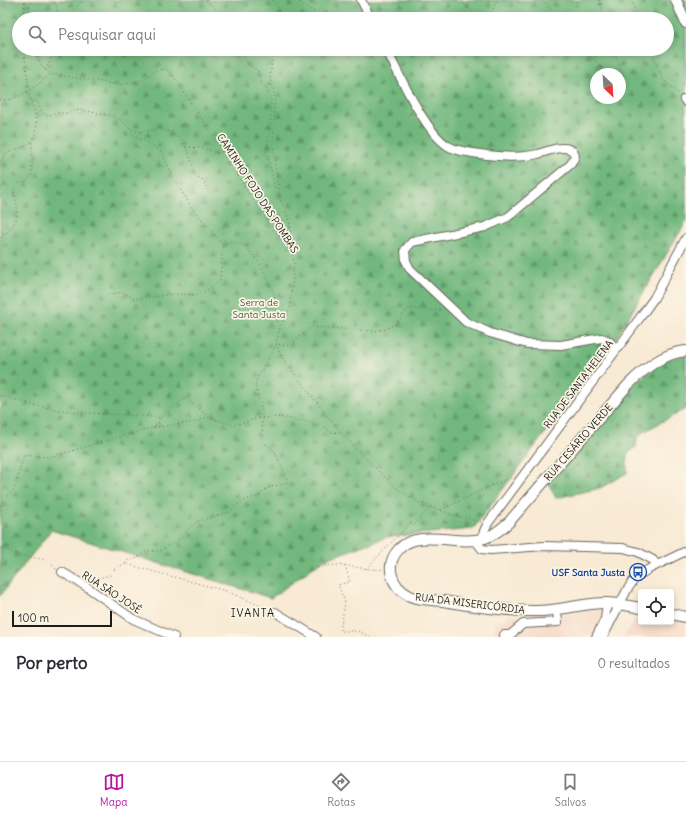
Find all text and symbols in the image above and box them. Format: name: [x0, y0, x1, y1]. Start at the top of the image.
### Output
search box: [12, 12, 674, 56]
icon: search: [26, 23, 48, 45]
text: Pesquisar aqui: [58, 25, 156, 44]
north arrow: [590, 68, 626, 104]
street label: CAMINHO FOJO DAS POMBAS: [214, 131, 301, 256]
park label: Serra de Santa Justa: [233, 296, 286, 321]
street label: RUA DE SANTA HELENA: [541, 337, 616, 431]
street label: RUA CESÁRIO VERDE: [541, 401, 616, 484]
bus stop icon: USF Santa Justa: [628, 562, 648, 582]
place label: USF Santa Justa: [552, 566, 625, 579]
street label: RUA SÃO JOSÉ: [79, 568, 144, 617]
map controls: [638, 589, 674, 625]
button: locate: [638, 589, 674, 625]
street label: RUA DA MISERICÓRDIA: [414, 590, 526, 617]
district label: IVANTA: [231, 606, 275, 620]
scale bar: [12, 609, 112, 628]
text: 100 m: [18, 611, 49, 625]
text: Por perto: [16, 652, 87, 674]
text: 0 resultados: [597, 655, 670, 672]
tab: Mapa: [100, 771, 128, 809]
tab: Rotas: [327, 771, 355, 809]
tab: Salvos: [555, 771, 586, 809]

